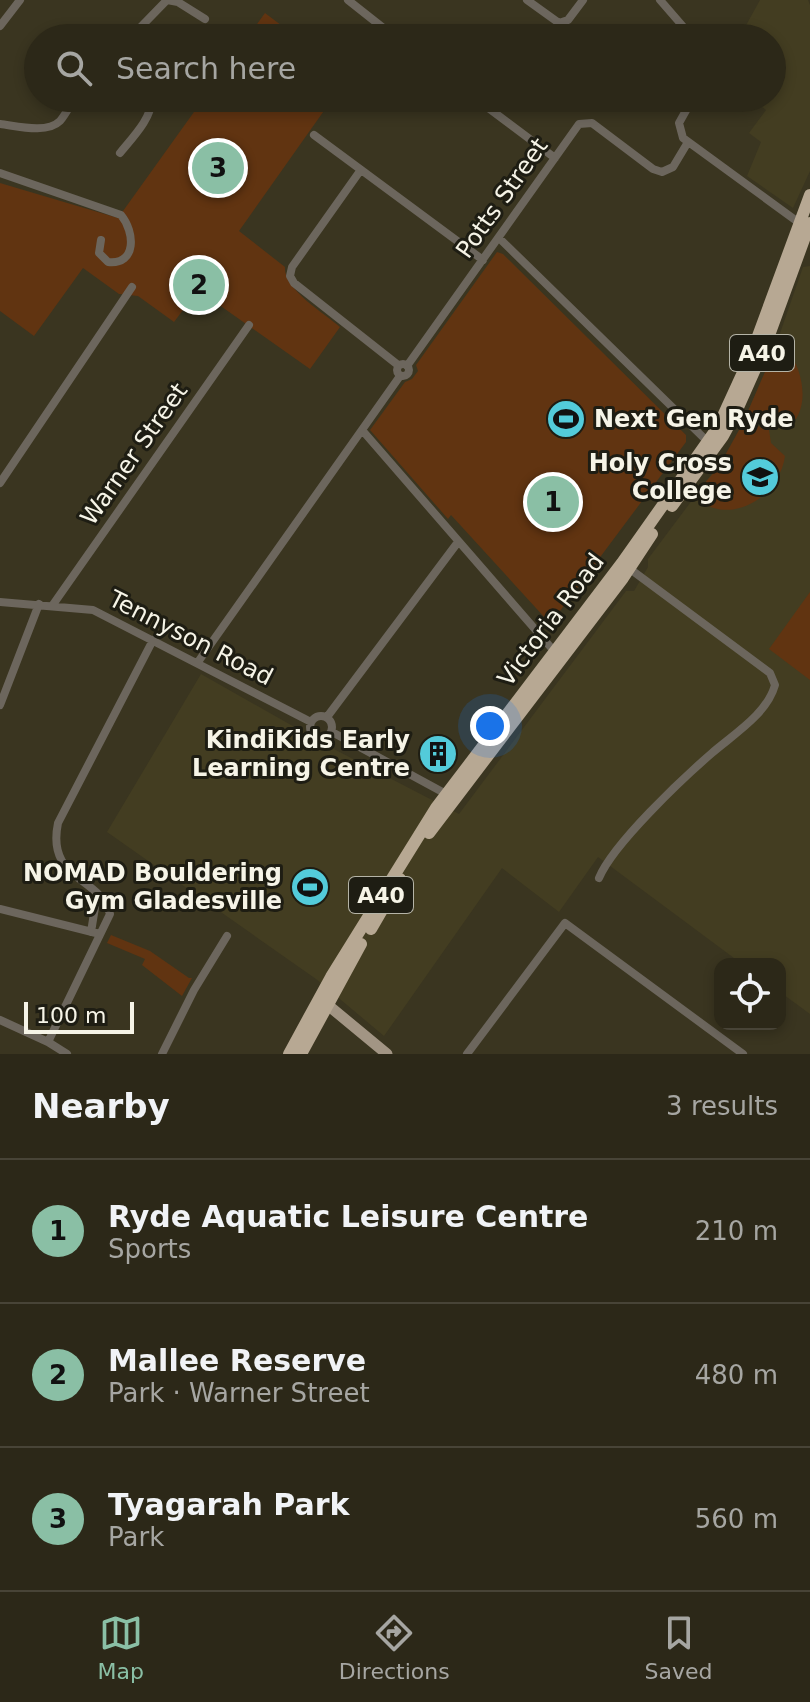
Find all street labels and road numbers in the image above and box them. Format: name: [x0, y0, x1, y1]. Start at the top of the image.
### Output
street label: Potts Street: [450, 133, 554, 263]
road number: A40: [730, 335, 794, 371]
street label: Warner Street: [75, 378, 193, 530]
street label: Victoria Road: [492, 548, 610, 692]
street label: Tennyson Road: [103, 584, 278, 691]
road number: A40: [349, 877, 413, 913]

